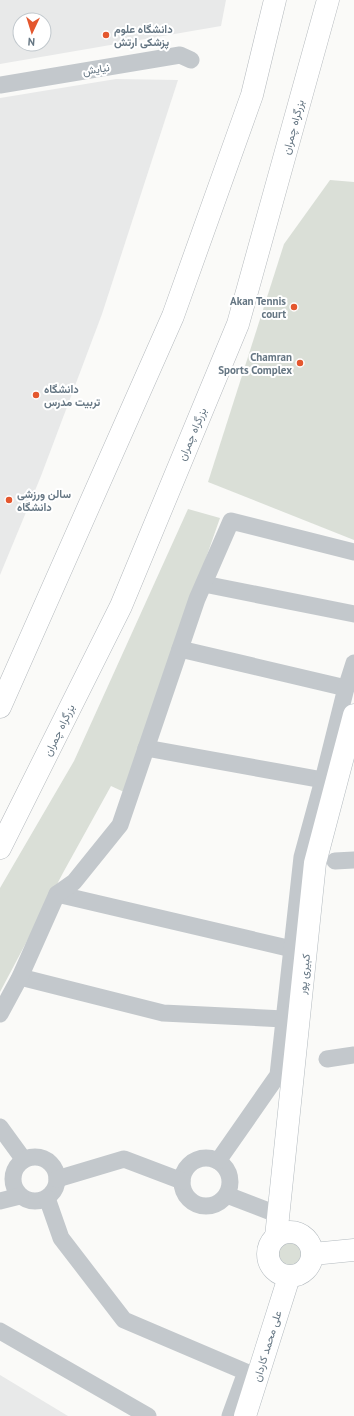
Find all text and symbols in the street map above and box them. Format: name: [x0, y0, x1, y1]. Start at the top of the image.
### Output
north arrow: [12, 12, 52, 52]
place label: دانشگاه علوم پزشکی ارتش: [114, 22, 173, 50]
marker: دانشگاه علوم پزشکی ارتش: [101, 30, 111, 40]
text: N: [27, 35, 35, 49]
street label: نیایش: [82, 60, 110, 78]
street label: بزرگراه چمران: [279, 98, 308, 156]
place label: Akan Tennis court: [230, 294, 286, 321]
marker: Akan Tennis court: [289, 302, 299, 312]
place label: Chamran Sports Complex: [218, 350, 292, 377]
marker: Chamran Sports Complex: [295, 358, 305, 368]
place label: دانشگاه تربیت مدرس: [44, 382, 101, 409]
marker: دانشگاه تربیت مدرس: [31, 390, 41, 400]
street label: بزرگراه چمران: [175, 405, 210, 463]
place label: سالن ورزشی دانشگاه: [17, 487, 71, 514]
marker: سالن ورزشی دانشگاه: [4, 495, 14, 505]
street label: بزرگراه چمران: [40, 702, 79, 759]
street label: کبیری پور: [295, 953, 314, 996]
street label: علی محمد کاردان: [250, 1308, 285, 1383]

